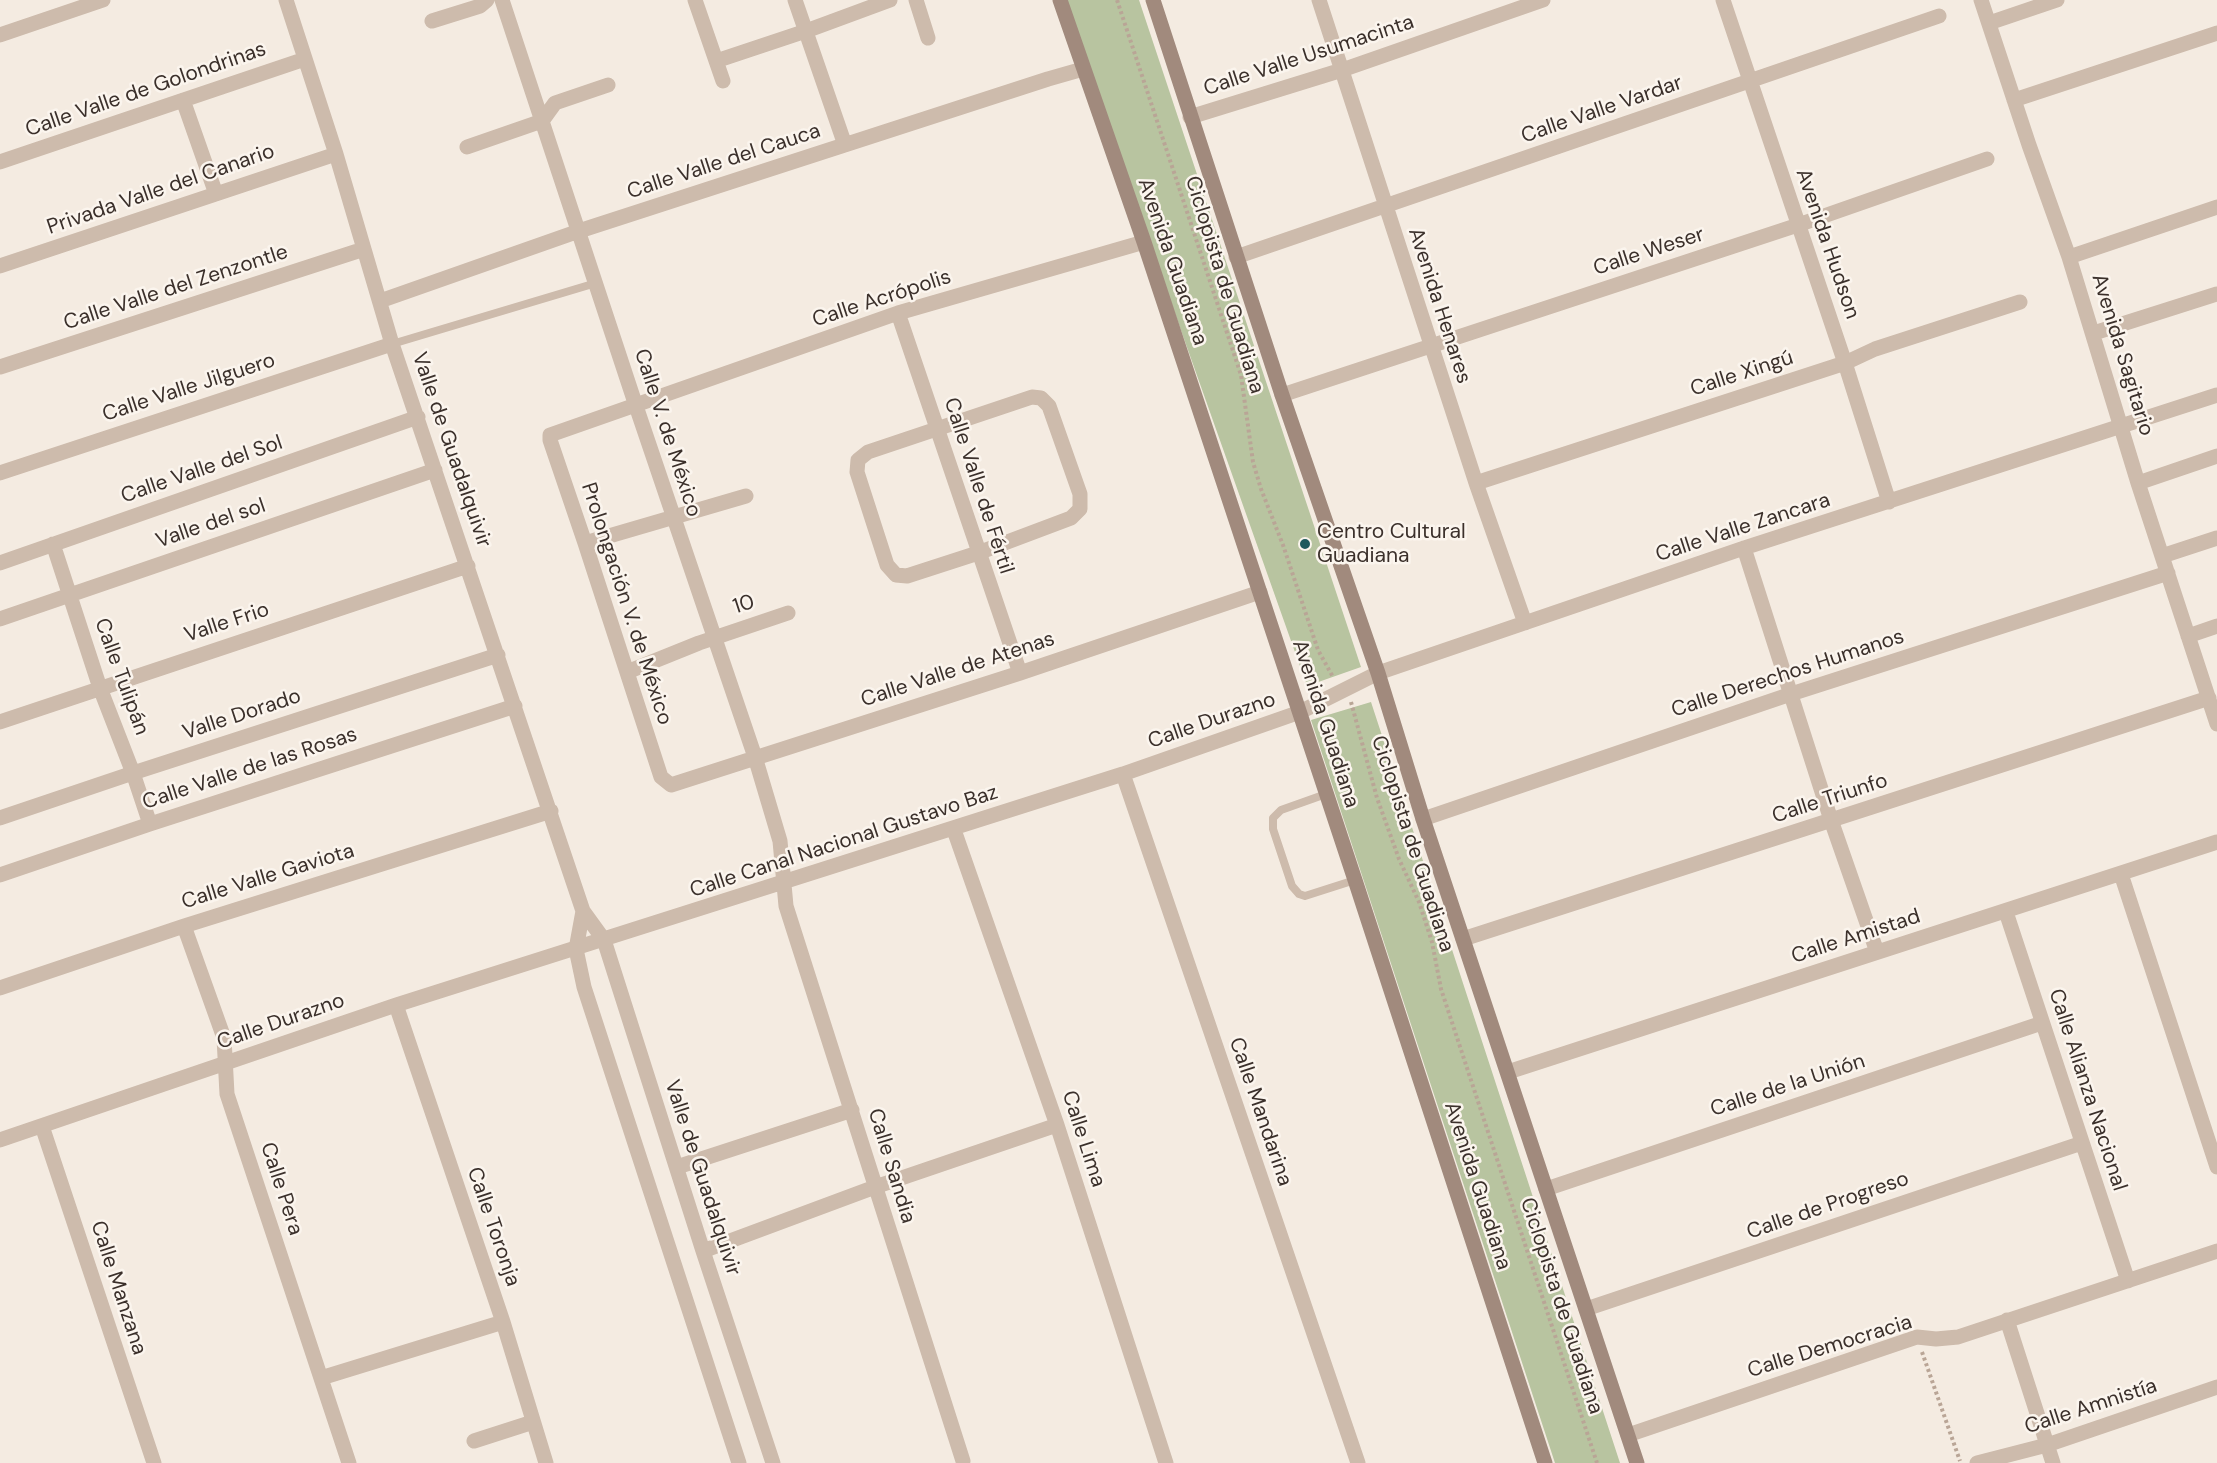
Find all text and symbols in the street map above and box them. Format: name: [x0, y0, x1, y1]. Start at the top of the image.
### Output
street label: Calle Valle Usumacinta: [1201, 10, 1417, 102]
street label: Calle Valle de Golondrinas: [22, 37, 270, 143]
street label: Calle Valle Vardar: [1518, 71, 1686, 149]
street label: Calle Valle del Cauca: [624, 119, 824, 205]
street label: Privada Valle del Canario: [44, 139, 278, 241]
street label: Avenida Hudson: [1790, 166, 1864, 322]
street label: Ciclopista de Guadiana: [1179, 173, 1269, 397]
street label: Avenida Guadiana: [1132, 175, 1212, 349]
street label: Calle Weser: [1591, 222, 1707, 282]
street label: Avenida Henares: [1402, 225, 1476, 387]
street label: Calle Valle del Zenzontle: [61, 240, 291, 336]
street label: Calle Acrópolis: [809, 265, 955, 333]
street label: Avenida Sagitario: [2085, 271, 2159, 439]
street label: Calle V. de México: [628, 346, 706, 520]
street label: Calle Xingú: [1687, 346, 1797, 402]
street label: Calle Valle Jilguero: [99, 348, 279, 428]
street label: Valle de Guadalquivir: [406, 349, 496, 551]
street label: Calle Valle de Fértil: [938, 395, 1018, 577]
street label: Calle Valle del Sol: [118, 431, 286, 509]
street label: Prolongación V. de México: [575, 480, 677, 728]
street label: Calle Valle Zancara: [1653, 488, 1833, 568]
street label: Valle del sol: [153, 493, 269, 555]
place label: Centro Cultural Guadiana: [1317, 519, 1466, 569]
marker: Centro Cultural Guadiana: [1298, 537, 1312, 551]
street label: 10: [730, 590, 758, 620]
street label: Valle Frio: [181, 597, 273, 649]
street label: Calle Tulipán: [88, 615, 154, 739]
street label: Calle Derechos Humanos: [1668, 624, 1908, 724]
street label: Calle Valle de Atenas: [858, 627, 1058, 713]
street label: Avenida Guadiana: [1286, 637, 1364, 811]
street label: Valle Dorado: [180, 684, 304, 746]
street label: Calle Durazno: [1145, 687, 1279, 755]
street label: Calle Valle de las Rosas: [139, 722, 361, 816]
street label: Ciclopista de Guadiana: [1365, 733, 1459, 955]
street label: Calle Triunfo: [1769, 768, 1891, 830]
street label: Calle Canal Nacional Gustavo Baz: [687, 780, 1001, 904]
street label: Calle Valle Gaviota: [179, 839, 357, 915]
street label: Calle Amistad: [1788, 904, 1924, 970]
street label: Calle Alianza Nacional: [2042, 986, 2132, 1194]
street label: Calle Durazno: [214, 988, 348, 1056]
street label: Calle Mandarina: [1223, 1034, 1297, 1190]
street label: Calle de la Unión: [1708, 1049, 1868, 1123]
street label: Valle de Guadalquivir: [658, 1077, 746, 1279]
street label: Calle Lima: [1056, 1088, 1110, 1190]
street label: Avenida Guadiana: [1438, 1099, 1516, 1273]
street label: Calle Sandia: [862, 1106, 920, 1226]
street label: Calle Pera: [254, 1139, 308, 1239]
street label: Calle Toronja: [461, 1164, 525, 1290]
street label: Calle de Progreso: [1744, 1166, 1912, 1246]
street label: Ciclopista de Guadiana: [1514, 1195, 1608, 1417]
street label: Calle Manzana: [85, 1218, 151, 1358]
street label: Calle Democracia: [1745, 1310, 1915, 1384]
street label: Calle Amnistía: [2022, 1374, 2160, 1440]

